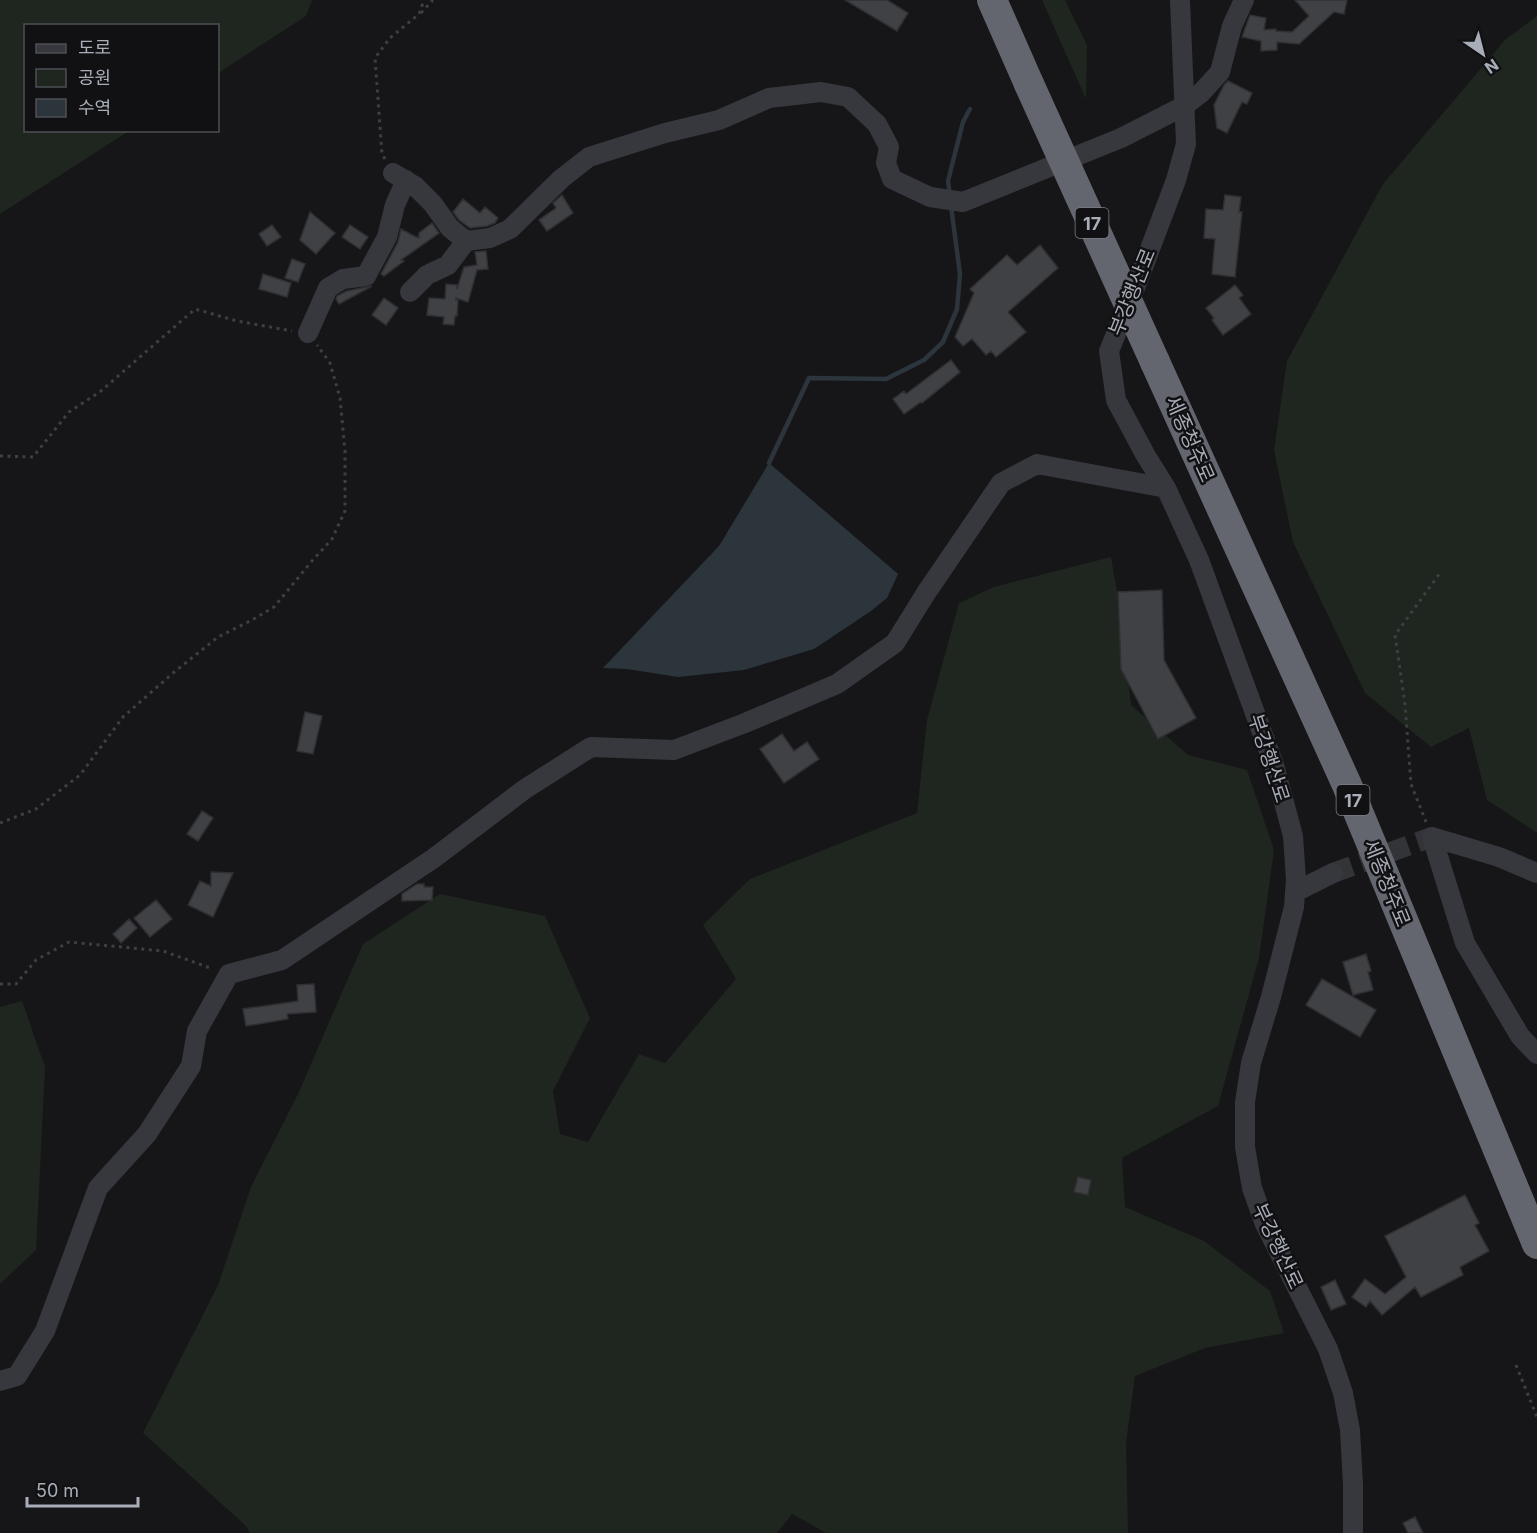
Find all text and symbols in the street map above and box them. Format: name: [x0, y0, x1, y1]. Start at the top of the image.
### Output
legend: [24, 24, 219, 132]
north arrow: [1453, 24, 1513, 84]
text: 도로: [78, 37, 111, 58]
text: N: [1481, 55, 1502, 78]
text: 공원: [78, 67, 111, 88]
text: 수역: [78, 97, 111, 118]
road number: 17: [1076, 208, 1108, 238]
street label: 부강행산로: [1104, 245, 1160, 339]
street label: 세종청주로: [1160, 392, 1220, 486]
street label: 부강행산로: [1243, 711, 1295, 805]
road number: 17: [1336, 785, 1370, 815]
street label: 세종청주로: [1359, 836, 1415, 930]
street label: 부강행산로: [1248, 1199, 1308, 1293]
scale bar: [27, 1470, 138, 1508]
text: 50 m: [36, 1480, 79, 1501]

